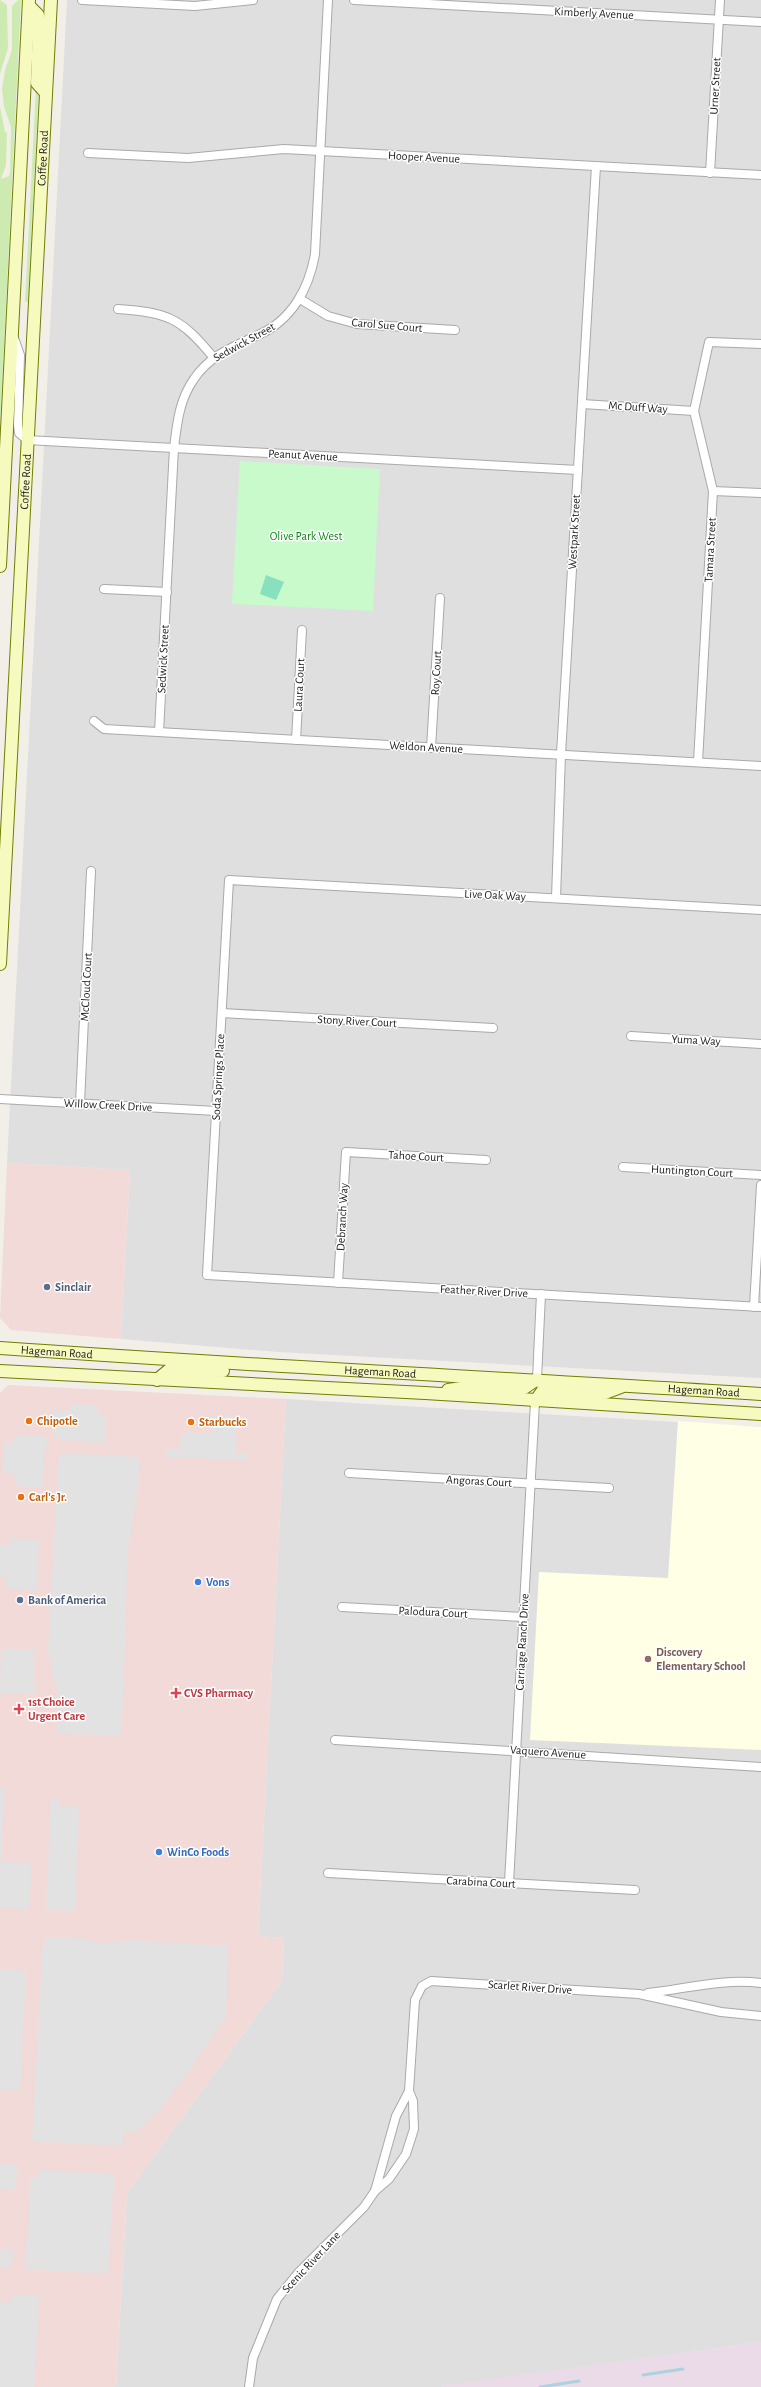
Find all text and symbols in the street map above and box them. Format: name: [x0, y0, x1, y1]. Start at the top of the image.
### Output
street label: Kimberly Avenue: [554, 5, 634, 22]
street label: Urner Street: [708, 57, 722, 115]
street label: Coffee Road: [35, 130, 50, 186]
street label: Hooper Avenue: [388, 149, 460, 165]
street label: Carol Sue Court: [351, 316, 423, 334]
street label: Sedwick Street: [211, 320, 277, 364]
street label: Mc Duff Way: [608, 399, 668, 416]
street label: Peanut Avenue: [268, 447, 338, 463]
street label: Coffee Road: [18, 454, 33, 510]
street label: Westpark Street: [566, 494, 582, 570]
street label: Tamara Street: [702, 517, 718, 583]
park label: Olive Park West: [270, 530, 342, 542]
street label: Sedwick Street: [155, 624, 171, 694]
street label: Roy Court: [429, 650, 444, 696]
street label: Laura Court: [292, 658, 306, 712]
street label: Weldon Avenue: [389, 739, 463, 755]
street label: Live Oak Way: [464, 887, 526, 904]
street label: McCloud Court: [78, 952, 94, 1022]
street label: Stony River Court: [317, 1013, 397, 1030]
street label: Soda Springs Place: [210, 1033, 226, 1121]
street label: Yuma Way: [671, 1033, 721, 1048]
street label: Willow Creek Drive: [63, 1097, 153, 1113]
street label: Tahoe Court: [388, 1149, 444, 1163]
street label: Huntington Court: [651, 1163, 734, 1179]
street label: Debranch Way: [334, 1183, 351, 1251]
place label: Sinclair: [55, 1281, 92, 1293]
marker: Sinclair: [42, 1282, 52, 1292]
street label: Feather River Drive: [440, 1283, 528, 1299]
street label: Hageman Road: [20, 1343, 93, 1360]
street label: Hageman Road: [344, 1364, 417, 1380]
street label: Hageman Road: [667, 1382, 740, 1399]
place label: Chipotle: [37, 1415, 78, 1427]
marker: Chipotle: [24, 1416, 34, 1426]
place label: Starbucks: [199, 1416, 247, 1428]
marker: Starbucks: [186, 1417, 196, 1427]
street label: Angoras Court: [446, 1473, 512, 1489]
place label: Carl's Jr.: [29, 1491, 67, 1503]
marker: Carl's Jr.: [16, 1492, 26, 1502]
place label: Vons: [206, 1576, 230, 1588]
marker: Vons: [193, 1577, 203, 1587]
street label: Carriage Ranch Drive: [513, 1593, 531, 1691]
place label: Bank of America: [28, 1594, 106, 1606]
marker: Bank of America: [15, 1595, 25, 1605]
street label: Palodura Court: [398, 1604, 468, 1620]
place label: Discovery Elementary School: [656, 1646, 746, 1673]
marker: Discovery Elementary School: [643, 1654, 653, 1664]
place label: CVS Pharmacy: [184, 1687, 254, 1700]
marker: CVS Pharmacy: [171, 1688, 181, 1698]
place label: 1st Choice Urgent Care: [28, 1696, 86, 1722]
marker: 1st Choice Urgent Care: [13, 1703, 25, 1715]
street label: Vaquero Avenue: [510, 1743, 586, 1761]
place label: WinCo Foods: [167, 1846, 229, 1858]
marker: WinCo Foods: [154, 1847, 164, 1857]
street label: Carabina Court: [446, 1874, 516, 1890]
street label: Scarlet River Drive: [488, 1978, 572, 1996]
street label: Scenic River Lane: [280, 2229, 342, 2295]

